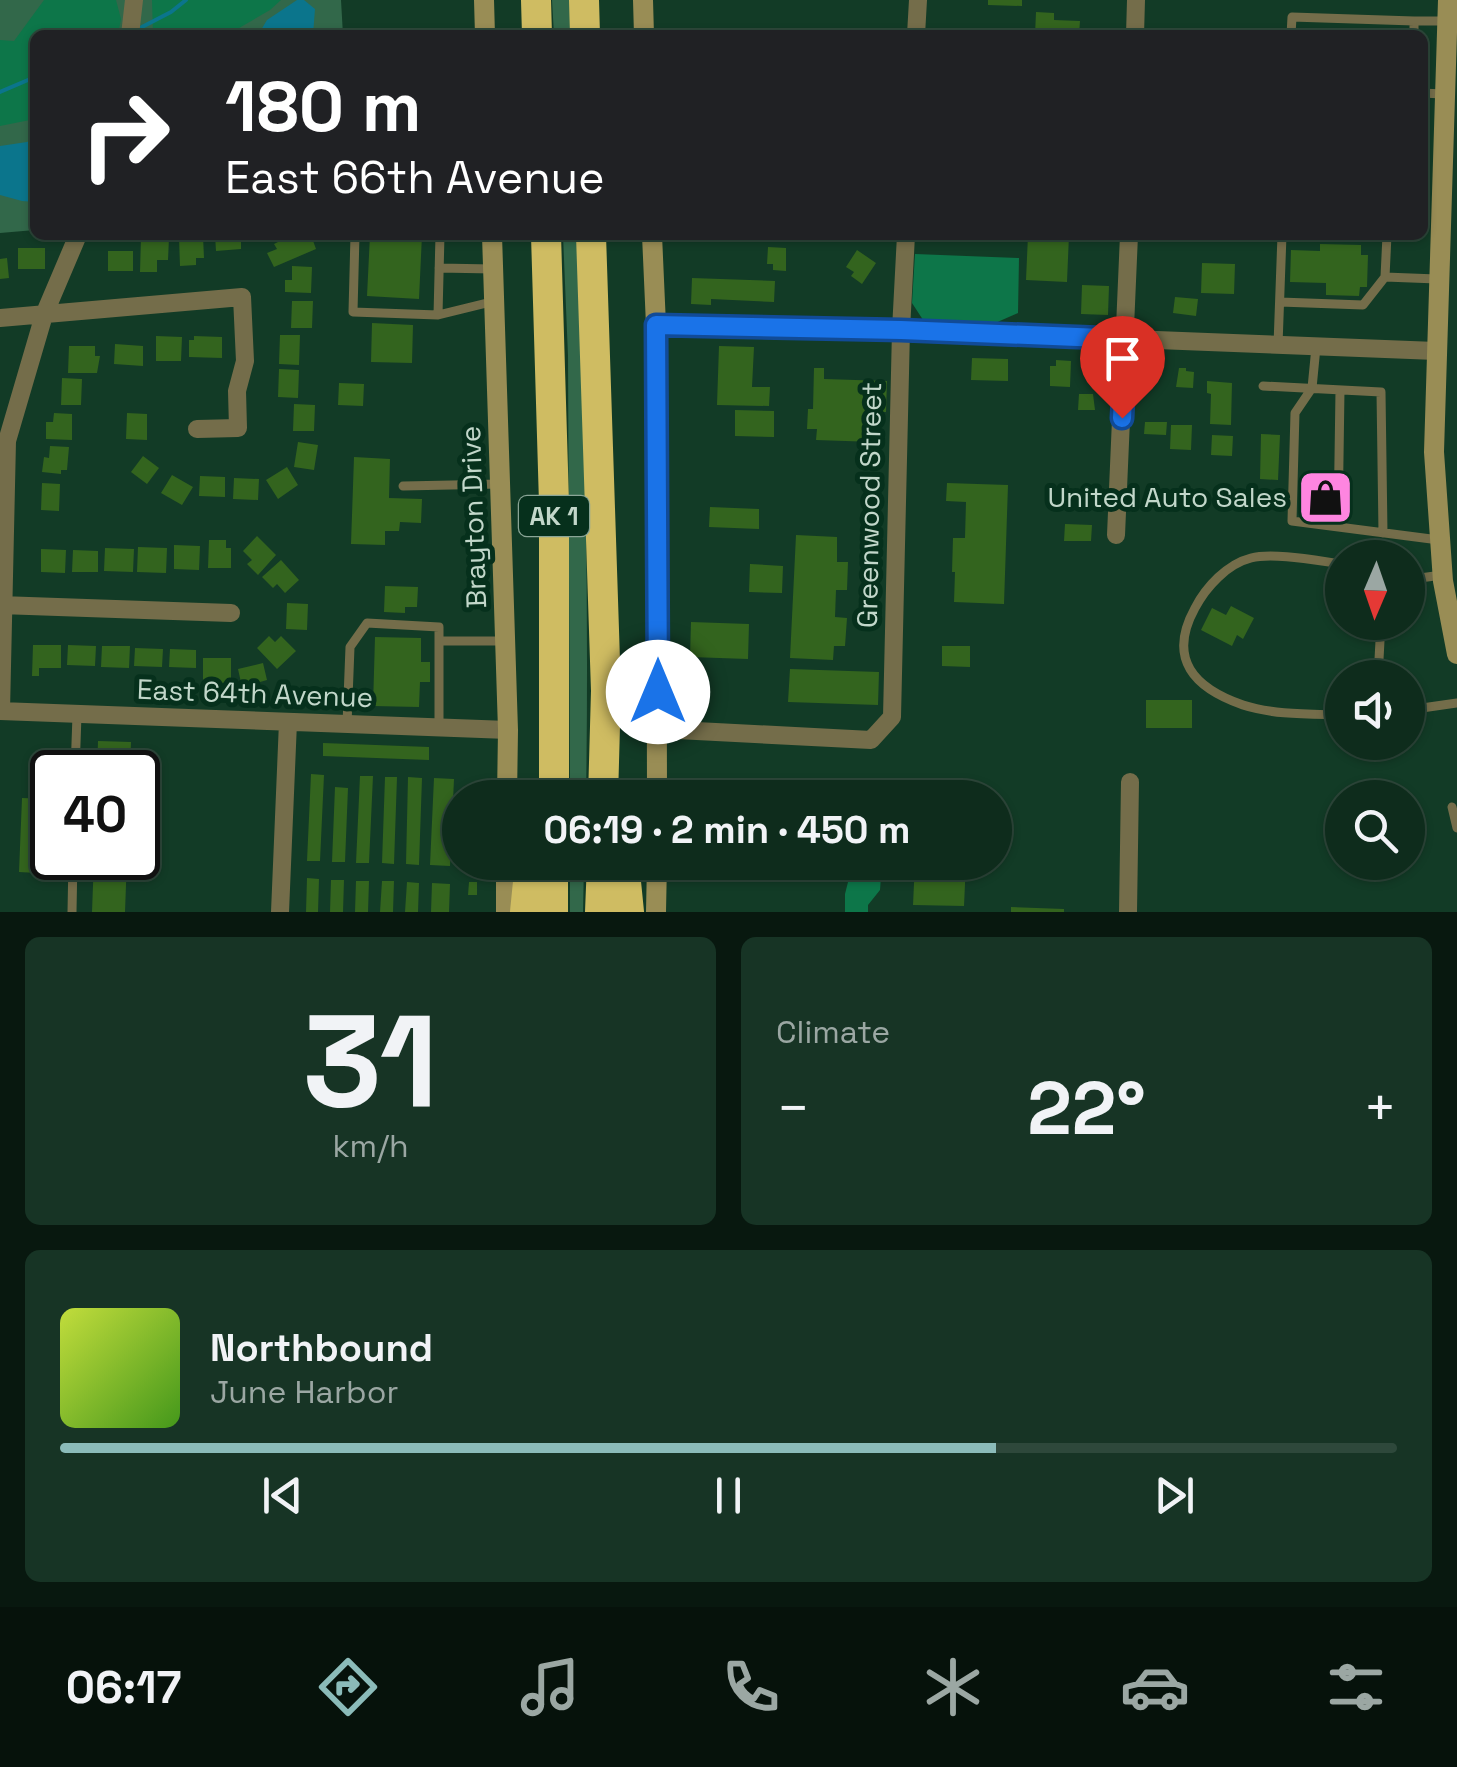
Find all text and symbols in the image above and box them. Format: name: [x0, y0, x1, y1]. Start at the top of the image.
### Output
text: 180 m: [225, 62, 422, 151]
icon: right: [60, 70, 190, 200]
text: East 66th Avenue: [225, 149, 605, 206]
pin: [1080, 316, 1165, 419]
icon: arrive: [1095, 331, 1150, 386]
street label: Greenwood Street: [849, 382, 889, 628]
street label: Brayton Drive: [452, 425, 494, 609]
shop icon: United Auto Sales: [1296, 467, 1356, 527]
place label: United Auto Sales: [1047, 479, 1287, 515]
road number: AK 1: [519, 496, 589, 536]
north arrow: [1325, 540, 1425, 640]
map controls: [1325, 540, 1425, 880]
position arrow: [606, 640, 710, 744]
button: sound: [1325, 660, 1425, 760]
street label: East 64th Avenue: [136, 671, 374, 715]
speed limit sign: 40: [30, 750, 160, 880]
button: search: [1325, 780, 1425, 880]
text: 06:19 · 2 min · 450 m: [543, 806, 911, 854]
text: 31: [303, 978, 438, 1144]
text: Climate: [776, 1012, 890, 1052]
text: 22°: [1027, 1060, 1146, 1156]
text: −: [776, 1073, 810, 1143]
text: +: [1363, 1073, 1397, 1143]
text: km/h: [332, 1126, 409, 1166]
text: Northbound: [210, 1324, 433, 1372]
text: June Harbor: [210, 1372, 398, 1412]
icon: previous: [255, 1468, 310, 1523]
icon: pause: [701, 1468, 756, 1523]
icon: next: [1147, 1468, 1202, 1523]
icon: directions: [313, 1652, 383, 1722]
icon: music: [515, 1652, 585, 1722]
icon: phone: [716, 1652, 786, 1722]
icon: climate: [918, 1652, 988, 1722]
icon: car: [1120, 1652, 1190, 1722]
icon: filters: [1321, 1652, 1391, 1722]
text: 06:17: [66, 1659, 181, 1716]

